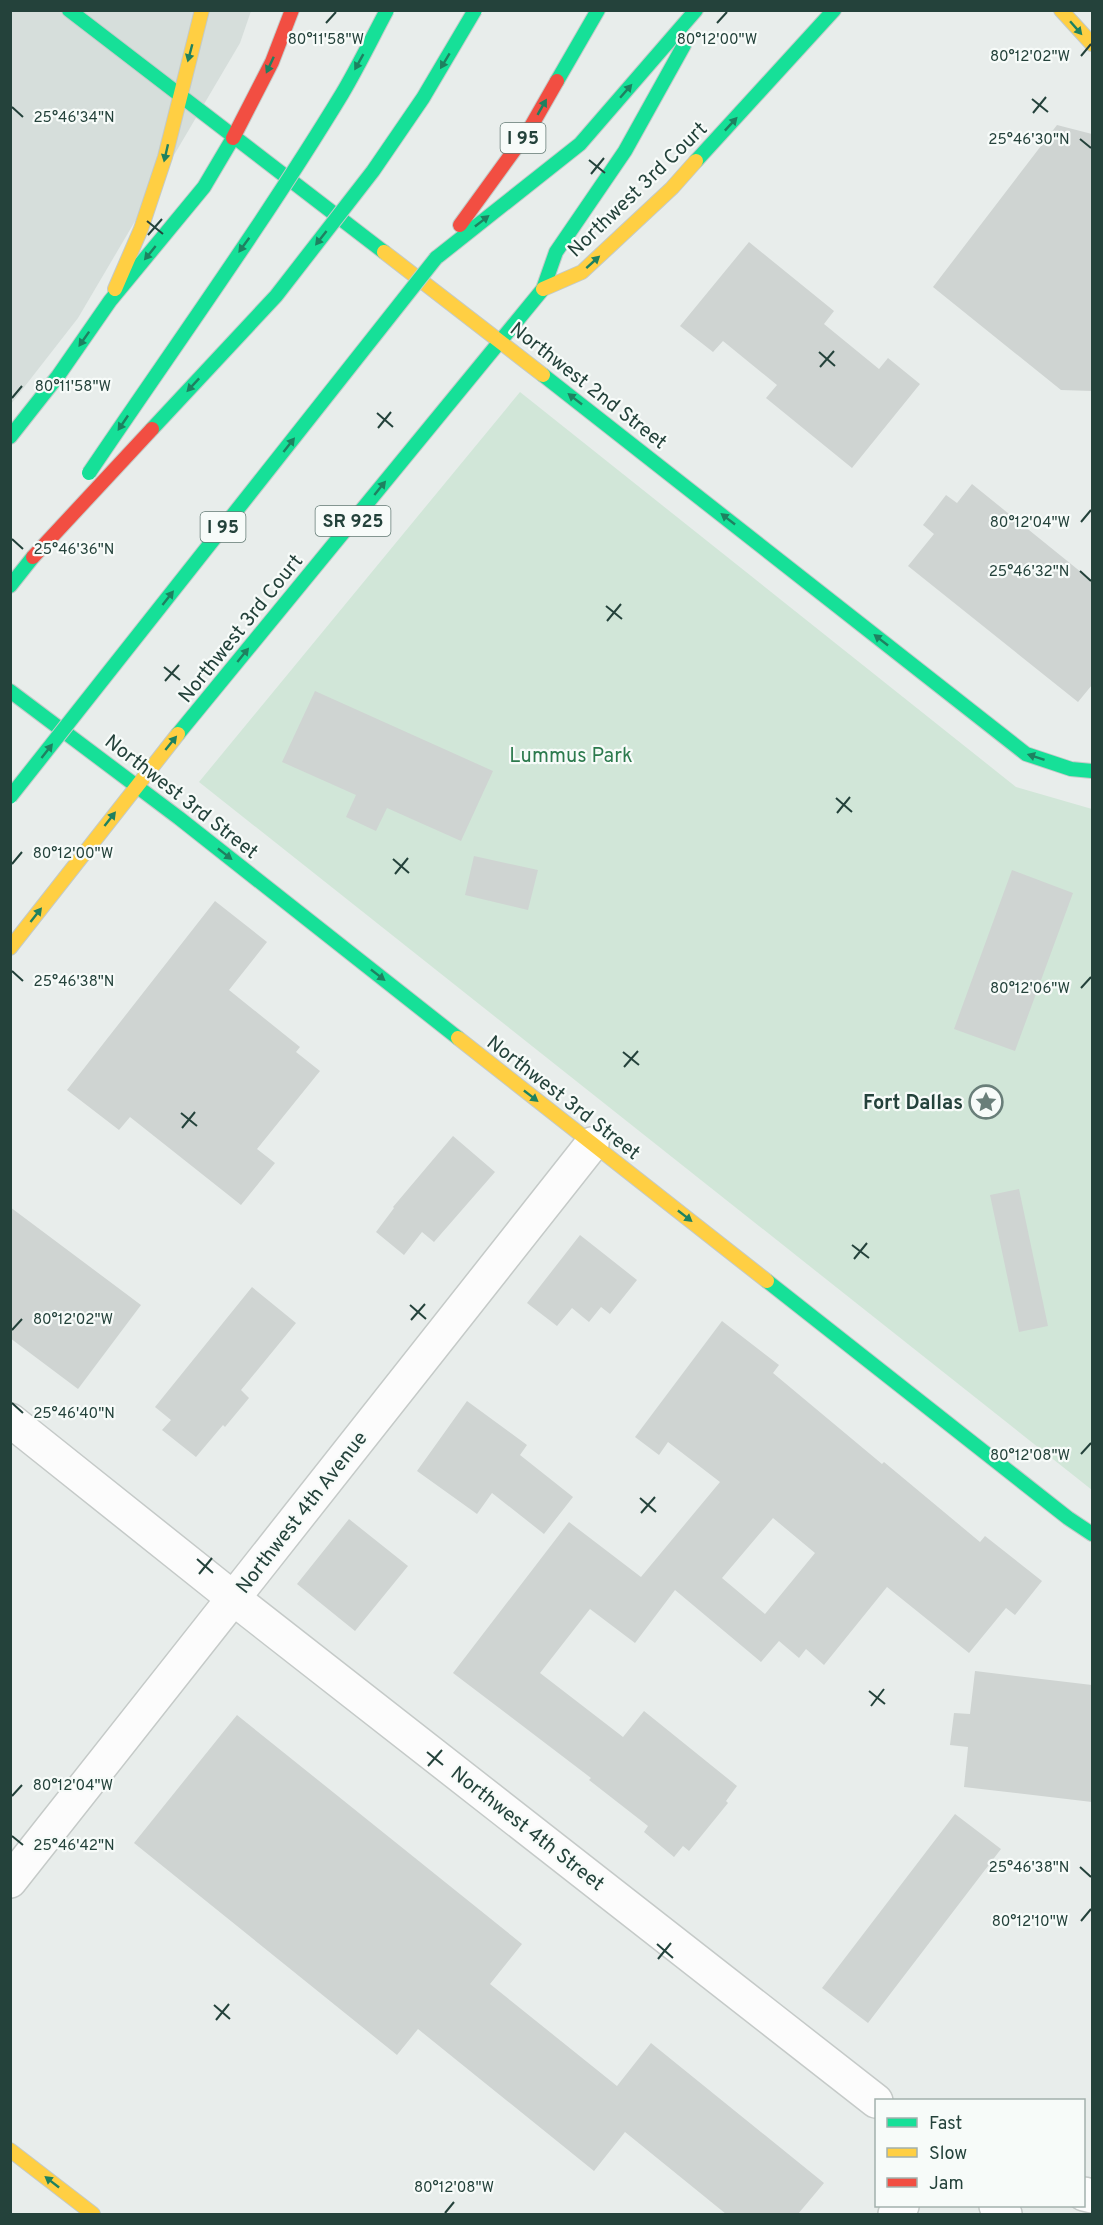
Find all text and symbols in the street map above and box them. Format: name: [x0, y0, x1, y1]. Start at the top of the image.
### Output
one-way arrow: [1069, 20, 1082, 35]
text: 80°11'58"W: [288, 31, 364, 50]
text: 80°12'00"W: [677, 31, 757, 50]
one-way arrow: [185, 44, 195, 62]
text: 80°12'02"W: [990, 48, 1070, 67]
one-way arrow: [439, 53, 450, 69]
one-way arrow: [354, 54, 365, 70]
one-way arrow: [266, 56, 275, 73]
one-way arrow: [619, 84, 632, 99]
one-way arrow: [537, 98, 547, 115]
text: 25°46'34"N: [33, 109, 115, 128]
one-way arrow: [724, 116, 738, 131]
street label: Northwest 3rd Court: [563, 117, 714, 264]
road number: I 95: [500, 123, 546, 153]
text: 25°46'30"N: [988, 131, 1070, 150]
one-way arrow: [160, 144, 170, 162]
one-way arrow: [474, 215, 490, 228]
one-way arrow: [315, 230, 328, 246]
one-way arrow: [239, 237, 251, 252]
one-way arrow: [143, 245, 156, 261]
one-way arrow: [586, 255, 601, 269]
street label: Northwest 2nd Street: [504, 317, 672, 456]
one-way arrow: [79, 331, 90, 347]
one-way arrow: [186, 377, 200, 392]
text: 80°11'58"W: [35, 378, 111, 397]
one-way arrow: [567, 393, 582, 405]
one-way arrow: [117, 415, 128, 431]
one-way arrow: [282, 437, 294, 452]
one-way arrow: [373, 480, 386, 495]
road number: SR 925: [316, 506, 391, 536]
road number: I 95: [200, 512, 246, 542]
one-way arrow: [720, 512, 736, 525]
text: 80°12'04"W: [990, 514, 1070, 533]
text: 25°46'36"N: [34, 541, 114, 560]
street label: Northwest 3rd Court: [173, 550, 310, 709]
text: 25°46'32"N: [989, 563, 1069, 582]
one-way arrow: [161, 590, 173, 605]
one-way arrow: [873, 633, 889, 646]
one-way arrow: [237, 647, 250, 663]
street label: Northwest 3rd Street: [99, 729, 263, 866]
one-way arrow: [165, 735, 178, 751]
one-way arrow: [40, 743, 52, 758]
park label: Lummus Park: [509, 744, 633, 770]
one-way arrow: [1027, 752, 1045, 762]
one-way arrow: [103, 811, 116, 827]
text: 80°12'00"W: [33, 845, 113, 864]
one-way arrow: [217, 848, 233, 861]
one-way arrow: [30, 907, 42, 923]
one-way arrow: [371, 969, 386, 981]
text: 25°46'38"N: [34, 973, 114, 992]
text: 80°12'06"W: [990, 980, 1070, 999]
street label: Northwest 3rd Street: [481, 1030, 645, 1167]
place icon: Fort Dallas: [968, 1084, 1004, 1120]
one-way arrow: [524, 1089, 539, 1101]
place label: Fort Dallas: [863, 1091, 963, 1117]
one-way arrow: [677, 1210, 692, 1222]
text: 80°12'02"W: [33, 1311, 113, 1330]
text: 25°46'40"N: [33, 1405, 115, 1424]
street label: Northwest 4th Avenue: [231, 1427, 374, 1600]
text: 80°12'08"W: [990, 1447, 1070, 1466]
street label: Northwest 4th Street: [445, 1761, 609, 1898]
text: 80°12'04"W: [33, 1777, 113, 1796]
text: 25°46'42"N: [33, 1837, 115, 1856]
text: 25°46'38"N: [989, 1859, 1069, 1878]
text: 80°12'10"W: [992, 1913, 1068, 1932]
legend: [875, 2099, 1085, 2207]
text: Fast: [929, 2113, 962, 2136]
text: Slow: [929, 2143, 967, 2166]
text: Jam: [929, 2173, 964, 2196]
one-way arrow: [44, 2176, 60, 2189]
text: 80°12'08"W: [414, 2179, 494, 2198]

